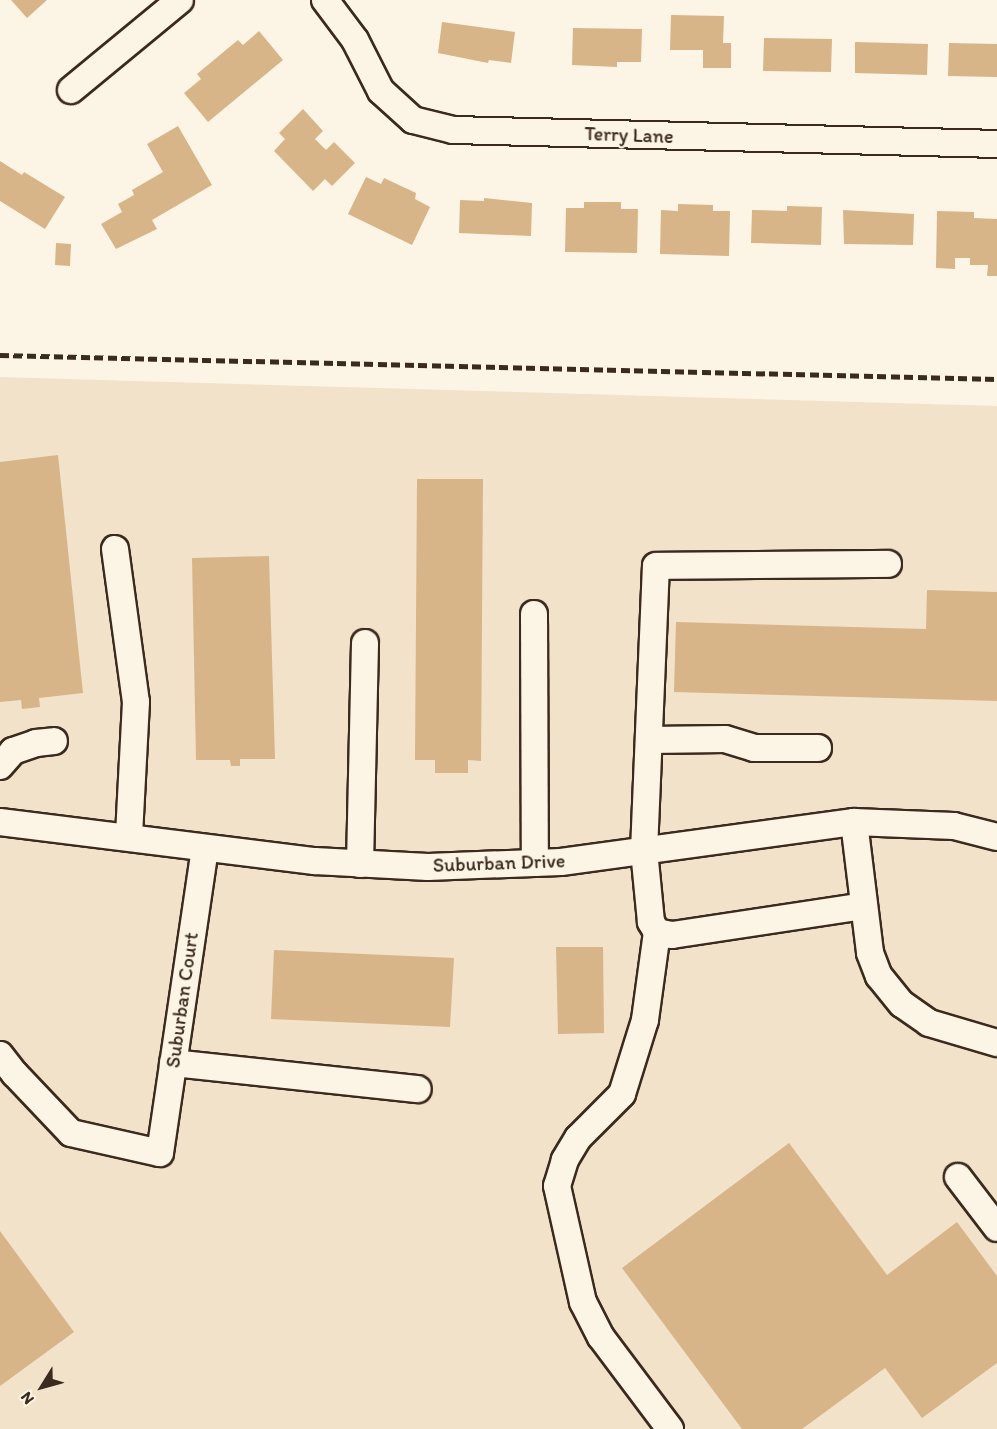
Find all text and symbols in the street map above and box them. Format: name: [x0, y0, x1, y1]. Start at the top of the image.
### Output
street label: Terry Lane: [584, 121, 674, 149]
street label: Suburban Drive: [432, 849, 566, 877]
street label: Suburban Court: [161, 930, 203, 1070]
north arrow: [12, 1357, 72, 1417]
text: N: [16, 1388, 38, 1408]

